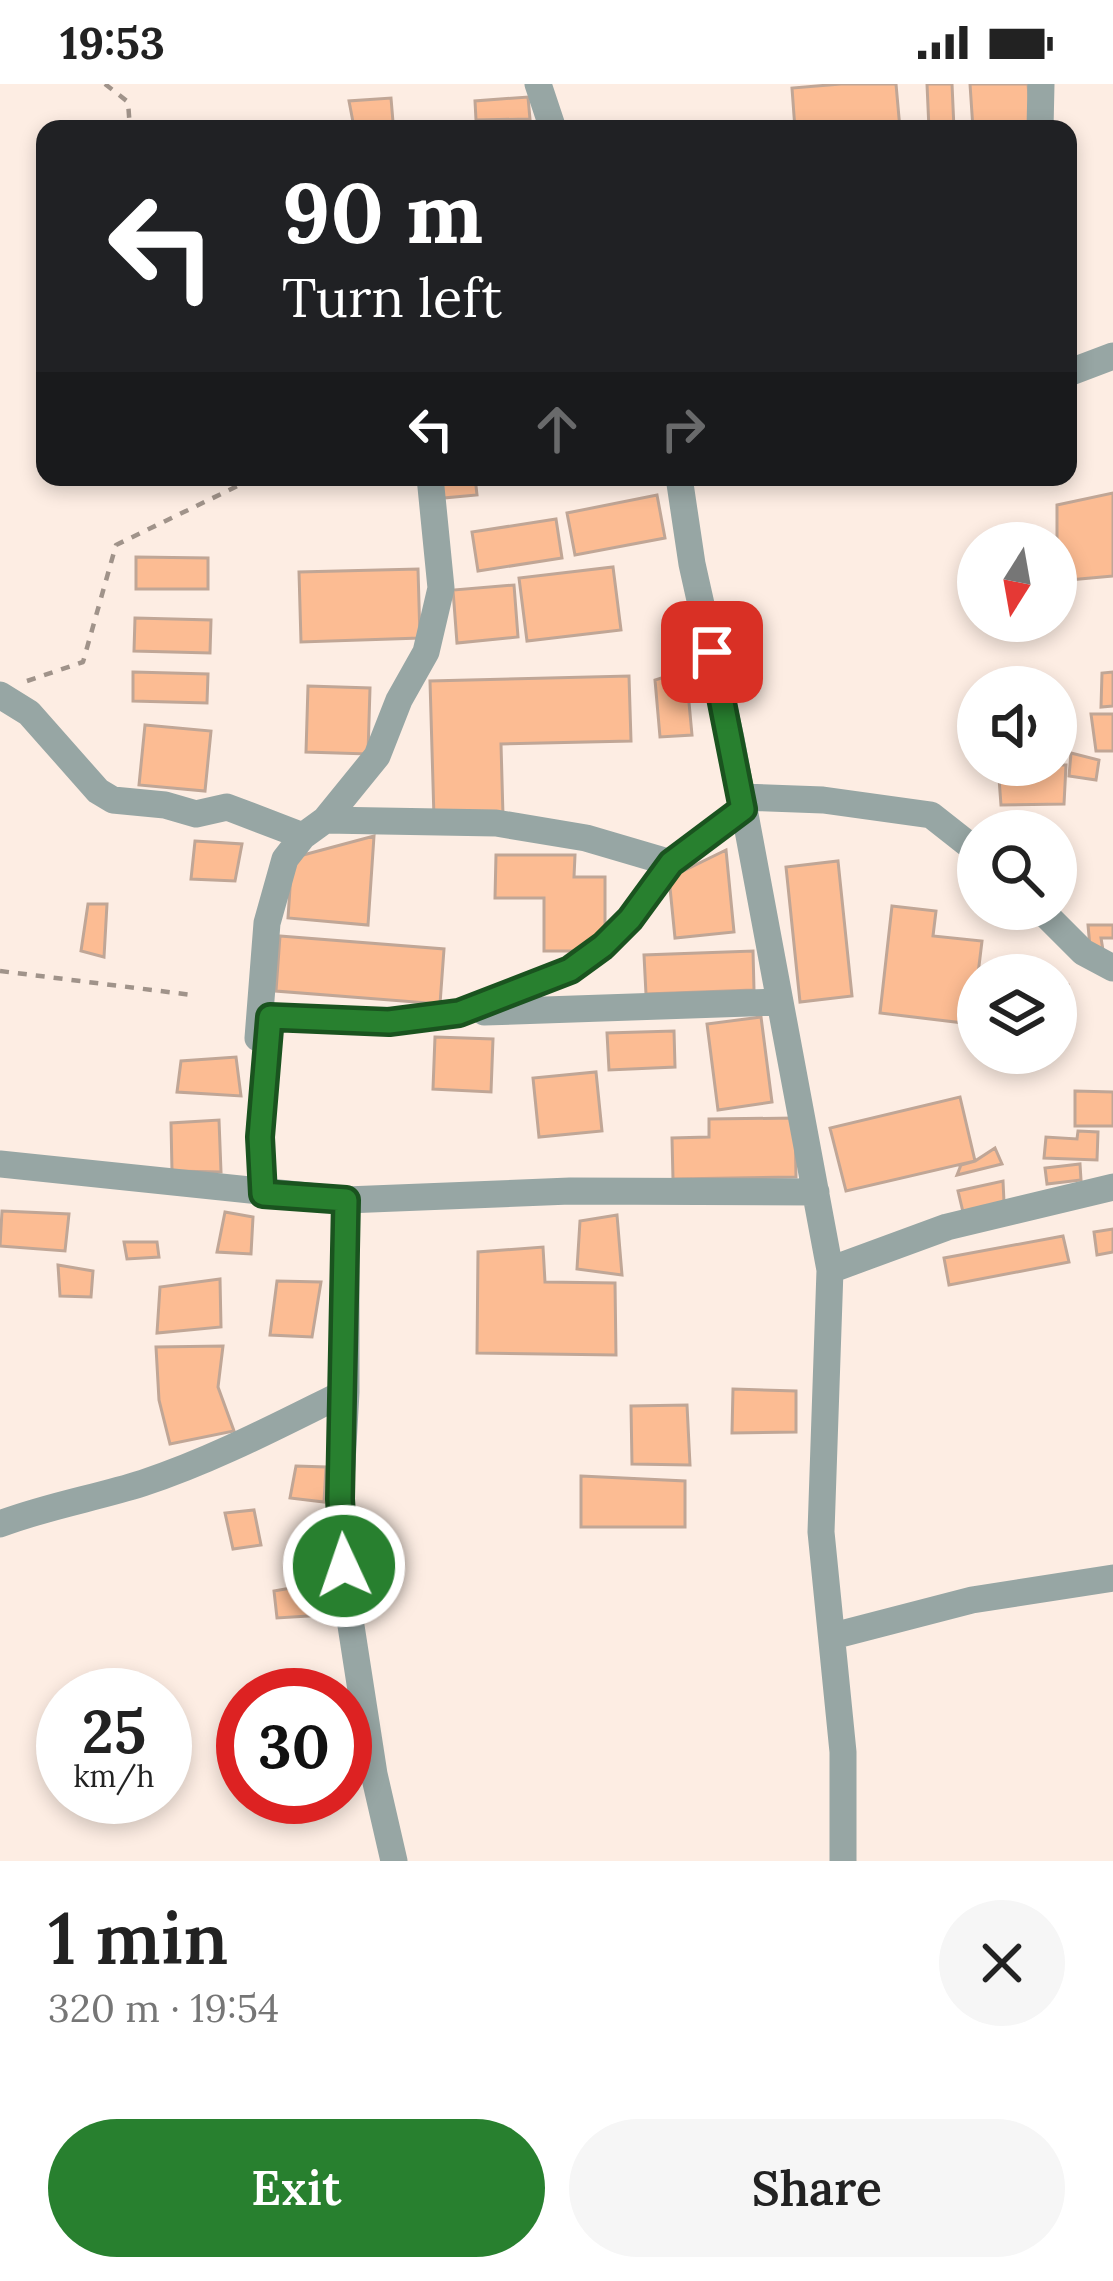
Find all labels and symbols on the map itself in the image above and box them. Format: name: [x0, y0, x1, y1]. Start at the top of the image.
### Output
north arrow: [957, 522, 1077, 642]
pin: [661, 601, 763, 703]
position arrow: [281, 1503, 407, 1629]
speed limit sign: 30: [216, 1668, 372, 1824]

